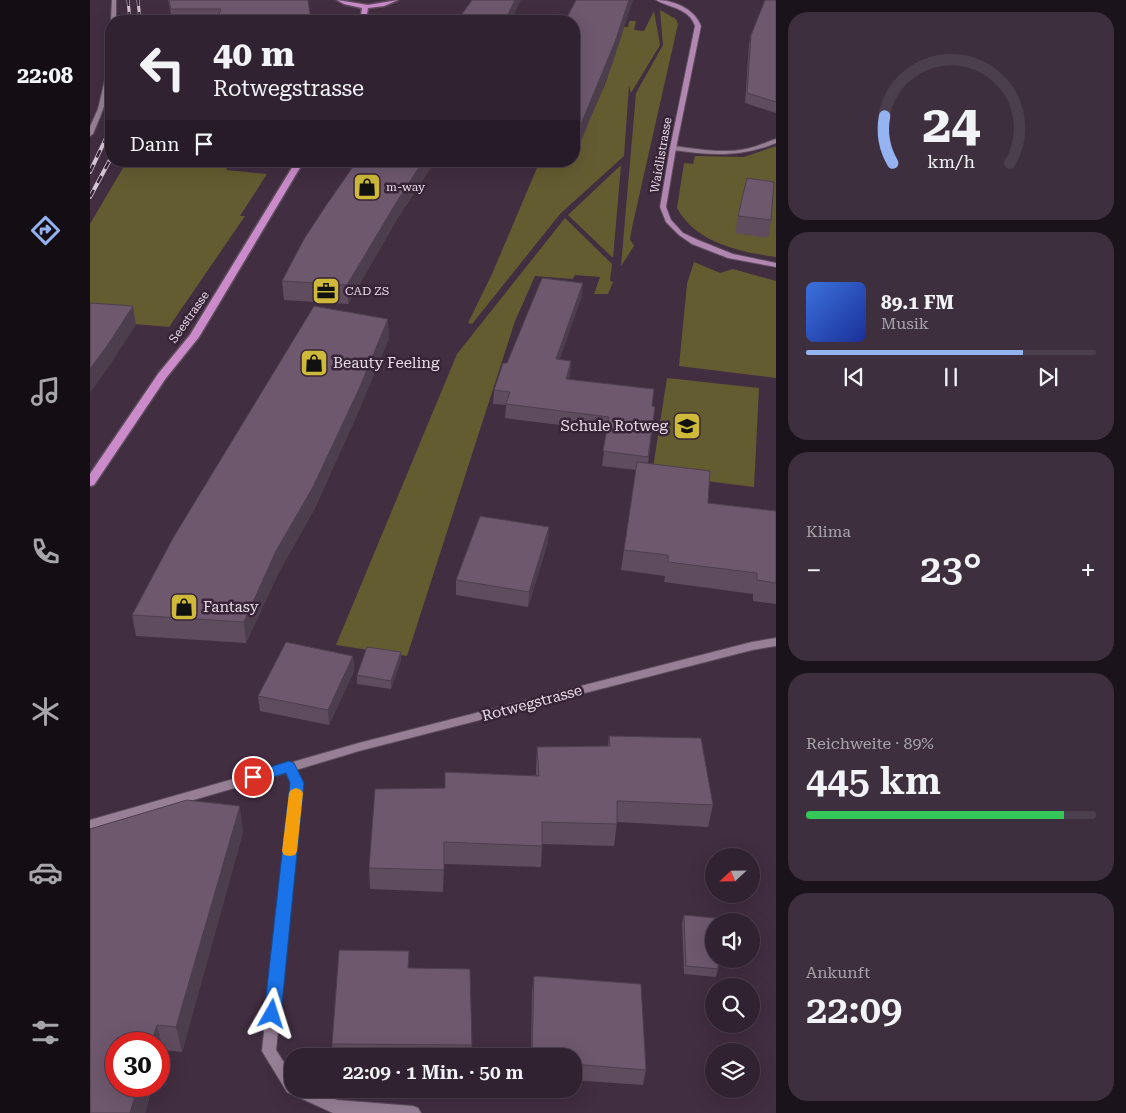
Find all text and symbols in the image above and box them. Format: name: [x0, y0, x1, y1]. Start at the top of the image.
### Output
text: 40 m: [213, 34, 295, 75]
icon: left: [130, 35, 195, 100]
text: 22:08: [17, 63, 73, 88]
text: Rotwegstrasse: [213, 76, 364, 101]
text: 24: [922, 94, 980, 155]
street label: Waidlistrasse: [647, 116, 675, 194]
icon: arrive: [190, 130, 218, 158]
text: Dann: [130, 133, 180, 156]
text: km/h: [927, 151, 975, 172]
shop icon: m-way: [352, 172, 382, 202]
place label: m-way: [386, 180, 426, 194]
icon: directions: [28, 213, 63, 248]
office icon: CAD ZS: [311, 276, 341, 306]
place label: CAD ZS: [345, 284, 389, 298]
street label: Seestrasse: [166, 288, 212, 346]
text: 89.1 FM: [881, 291, 954, 314]
text: Musik: [881, 314, 929, 333]
shop icon: Beauty Feeling: [299, 348, 329, 378]
place label: Beauty Feeling: [333, 354, 440, 372]
icon: previous: [840, 363, 868, 391]
icon: pause: [937, 363, 965, 391]
icon: next: [1034, 363, 1062, 391]
icon: music: [28, 374, 63, 409]
school or university icon: Schule Rotweg: [672, 411, 702, 441]
place label: Schule Rotweg: [561, 417, 668, 435]
text: Klima: [806, 522, 851, 541]
icon: phone: [28, 534, 63, 569]
text: 23°: [920, 547, 982, 591]
text: −: [806, 554, 822, 587]
text: +: [1080, 554, 1096, 587]
shop icon: Fantasy: [169, 592, 199, 622]
place label: Fantasy: [203, 598, 259, 616]
street label: Rotwegstrasse: [480, 681, 584, 725]
icon: climate: [28, 694, 63, 729]
text: Reichweite · 89%: [806, 734, 934, 753]
pin: [232, 756, 274, 798]
text: 445 km: [806, 759, 941, 803]
icon: arrive: [239, 763, 267, 791]
north arrow: [705, 848, 760, 902]
map controls: [705, 848, 760, 1098]
icon: car: [28, 855, 63, 890]
button: sound: [705, 913, 760, 968]
text: Ankunft: [806, 963, 870, 982]
button: search: [705, 978, 760, 1033]
position arrow: [245, 987, 297, 1039]
text: 22:09: [806, 988, 902, 1032]
icon: filters: [28, 1015, 63, 1050]
speed limit sign: 30: [105, 1032, 170, 1097]
button: layers: [705, 1043, 760, 1098]
text: 22:09 · 1 Min. · 50 m: [343, 1061, 523, 1084]

